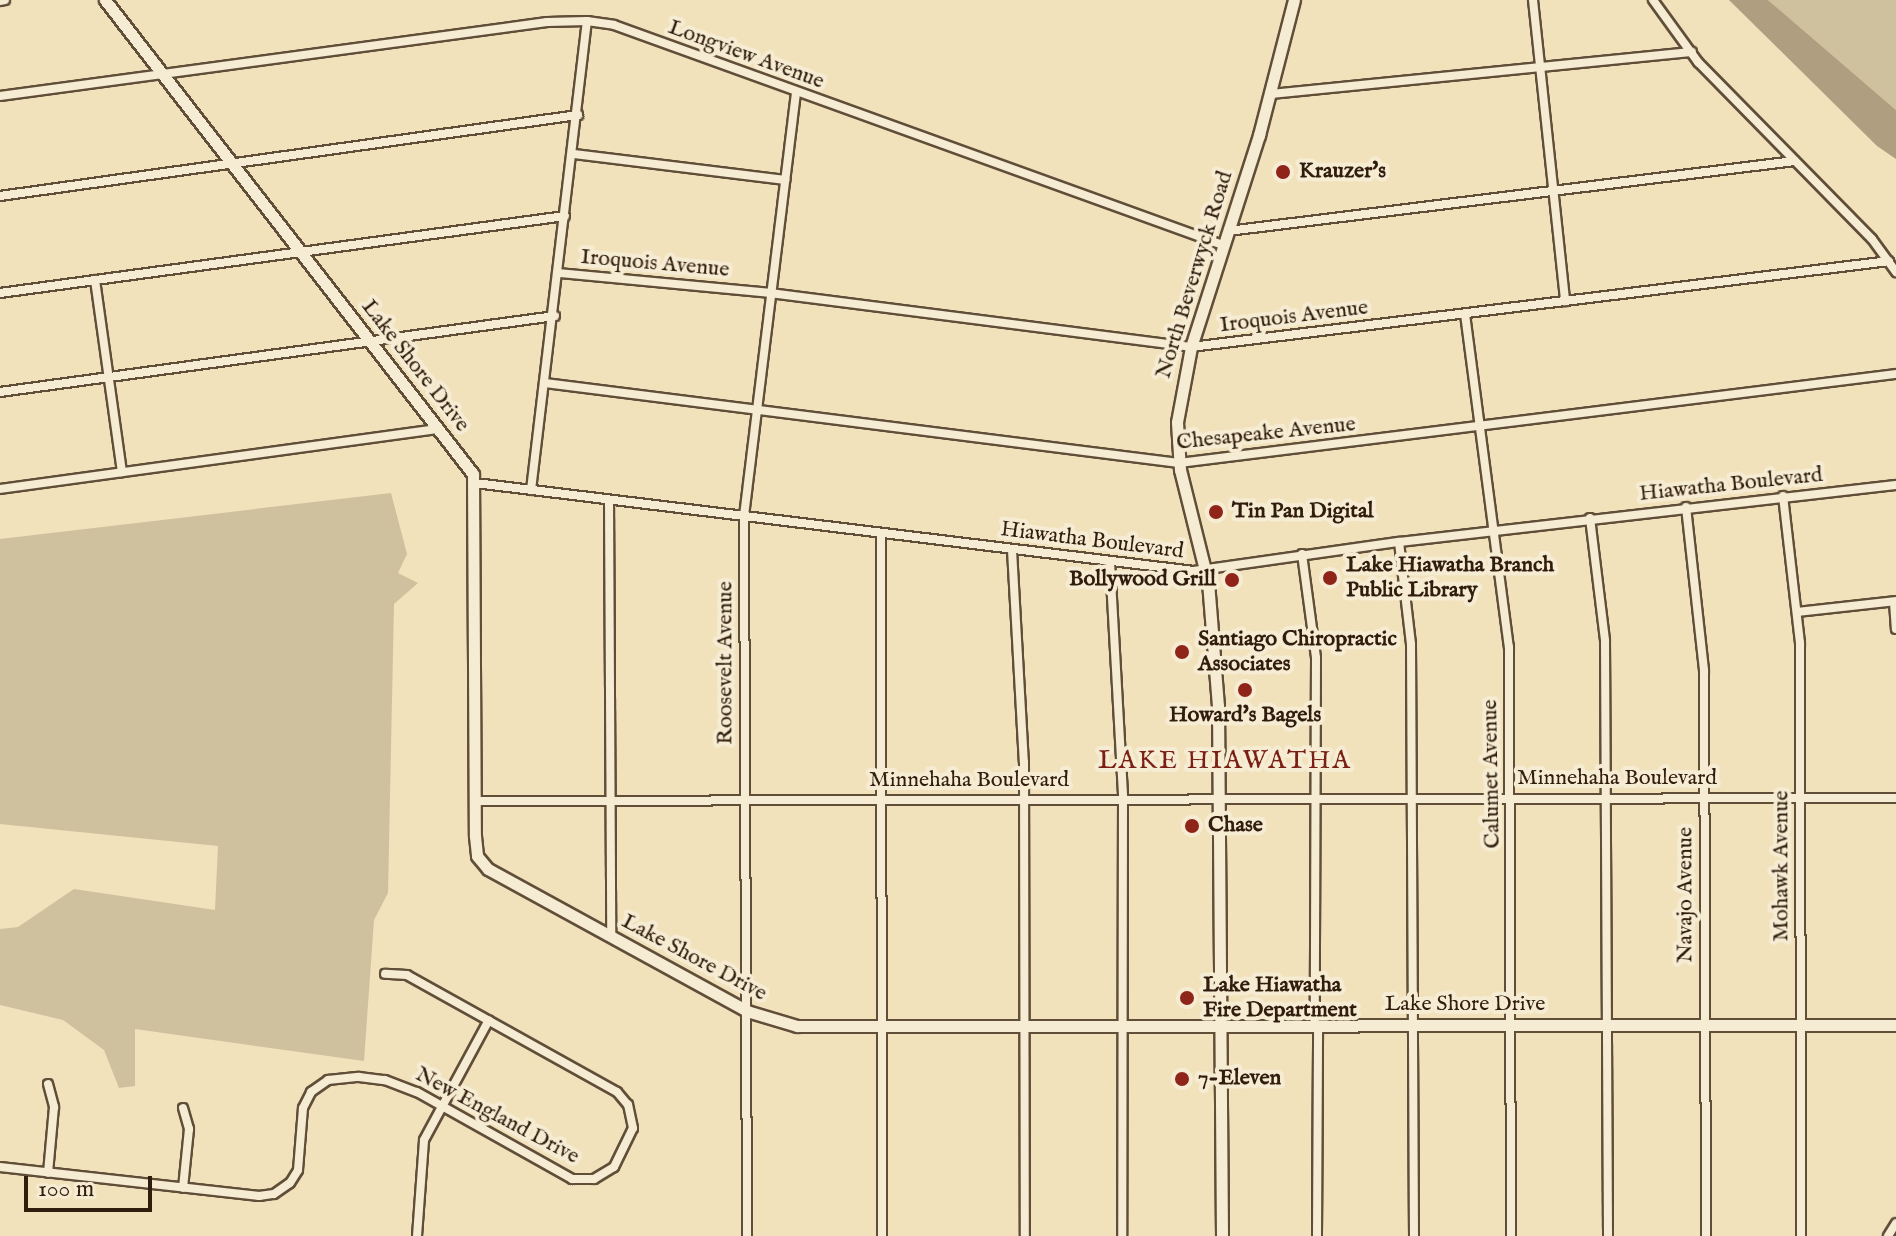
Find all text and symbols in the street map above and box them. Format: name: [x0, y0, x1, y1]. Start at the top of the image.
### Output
street label: Longview Avenue: [665, 15, 827, 95]
place label: Krauzer's: [1299, 159, 1386, 185]
marker: Krauzer's: [1274, 163, 1292, 181]
street label: North Beverwyck Road: [1151, 168, 1239, 382]
street label: Iroquois Avenue: [580, 244, 730, 284]
street label: Lake Shore Drive: [355, 295, 475, 437]
street label: Iroquois Avenue: [1218, 295, 1370, 339]
street label: Chesapeake Avenue: [1175, 411, 1357, 457]
street label: Hiawatha Boulevard: [1638, 462, 1824, 508]
place label: Tin Pan Digital: [1232, 499, 1373, 525]
marker: Tin Pan Digital: [1207, 503, 1225, 521]
street label: Hiawatha Boulevard: [999, 517, 1185, 565]
place label: Lake Hiawatha Branch Public Library: [1346, 552, 1554, 604]
place label: Bollywood Grill: [1069, 567, 1216, 593]
marker: Lake Hiawatha Branch Public Library: [1321, 569, 1339, 587]
marker: Bollywood Grill: [1223, 571, 1241, 589]
street label: Roosevelt Avenue: [713, 581, 739, 745]
place label: Santiago Chiropractic Associates: [1198, 626, 1397, 678]
marker: Santiago Chiropractic Associates: [1173, 643, 1191, 661]
marker: Howard's Bagels: [1236, 681, 1254, 699]
street label: Calumet Avenue: [1478, 699, 1506, 849]
place label: Howard's Bagels: [1169, 703, 1321, 729]
district label: LAKE HIAWATHA: [1098, 745, 1352, 777]
street label: Minnehaha Boulevard: [1517, 766, 1717, 792]
street label: Minnehaha Boulevard: [869, 768, 1069, 794]
street label: Mohawk Avenue: [1769, 790, 1795, 942]
place label: Chase: [1208, 813, 1263, 839]
marker: Chase: [1183, 817, 1201, 835]
street label: Navajo Avenue: [1673, 827, 1699, 963]
street label: Lake Shore Drive: [617, 909, 771, 1007]
place label: Lake Hiawatha Fire Department: [1203, 972, 1357, 1024]
marker: Lake Hiawatha Fire Department: [1178, 989, 1196, 1007]
street label: Lake Shore Drive: [1385, 992, 1545, 1018]
street label: New England Drive: [411, 1062, 583, 1170]
place label: 7-Eleven: [1198, 1066, 1281, 1092]
marker: 7-Eleven: [1173, 1070, 1191, 1088]
scale bar: [28, 1160, 156, 1210]
text: 100 m: [38, 1174, 94, 1205]

